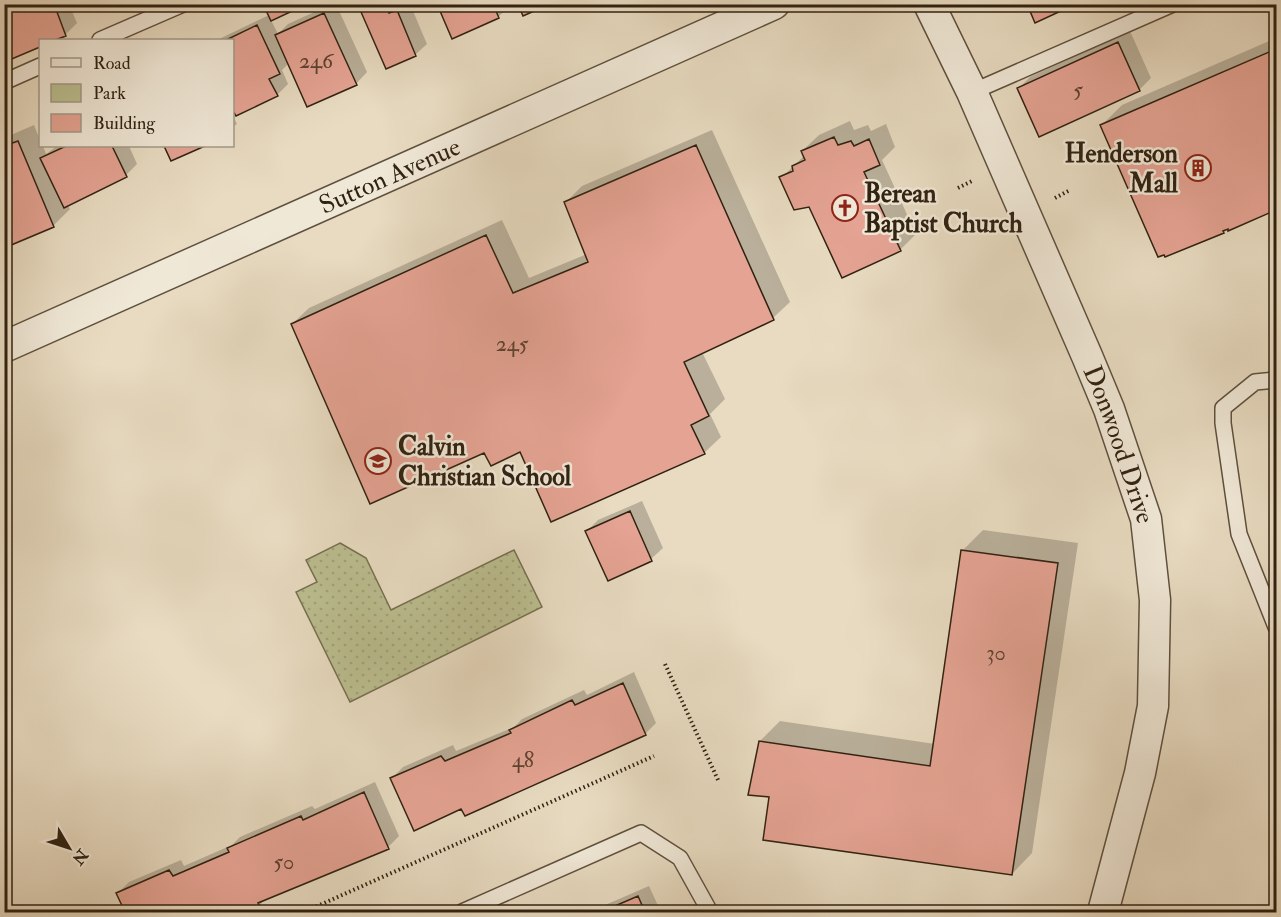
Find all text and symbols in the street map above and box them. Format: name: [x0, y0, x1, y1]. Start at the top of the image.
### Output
legend: [39, 39, 234, 147]
house number: 246: [299, 47, 335, 75]
text: Road: [93, 52, 131, 75]
house number: 5: [1073, 76, 1083, 104]
text: Park: [93, 82, 126, 105]
text: Building: [93, 112, 156, 135]
street label: Sutton Avenue: [314, 131, 466, 222]
place label: Henderson Mall: [1065, 138, 1179, 200]
building icon: Henderson Mall: [1183, 153, 1213, 183]
place label: Berean Baptist Church: [864, 178, 1023, 241]
church icon: Berean Baptist Church: [830, 193, 860, 223]
house number: 245: [496, 330, 529, 358]
street label: Donwood Drive: [1076, 361, 1161, 528]
place label: Calvin Christian School: [398, 431, 572, 493]
school or university icon: Calvin Christian School: [363, 446, 393, 476]
house number: 30: [986, 639, 1006, 667]
house number: 48: [512, 746, 534, 774]
north arrow: [39, 818, 99, 878]
text: N: [67, 844, 93, 869]
house number: 50: [274, 848, 294, 876]

